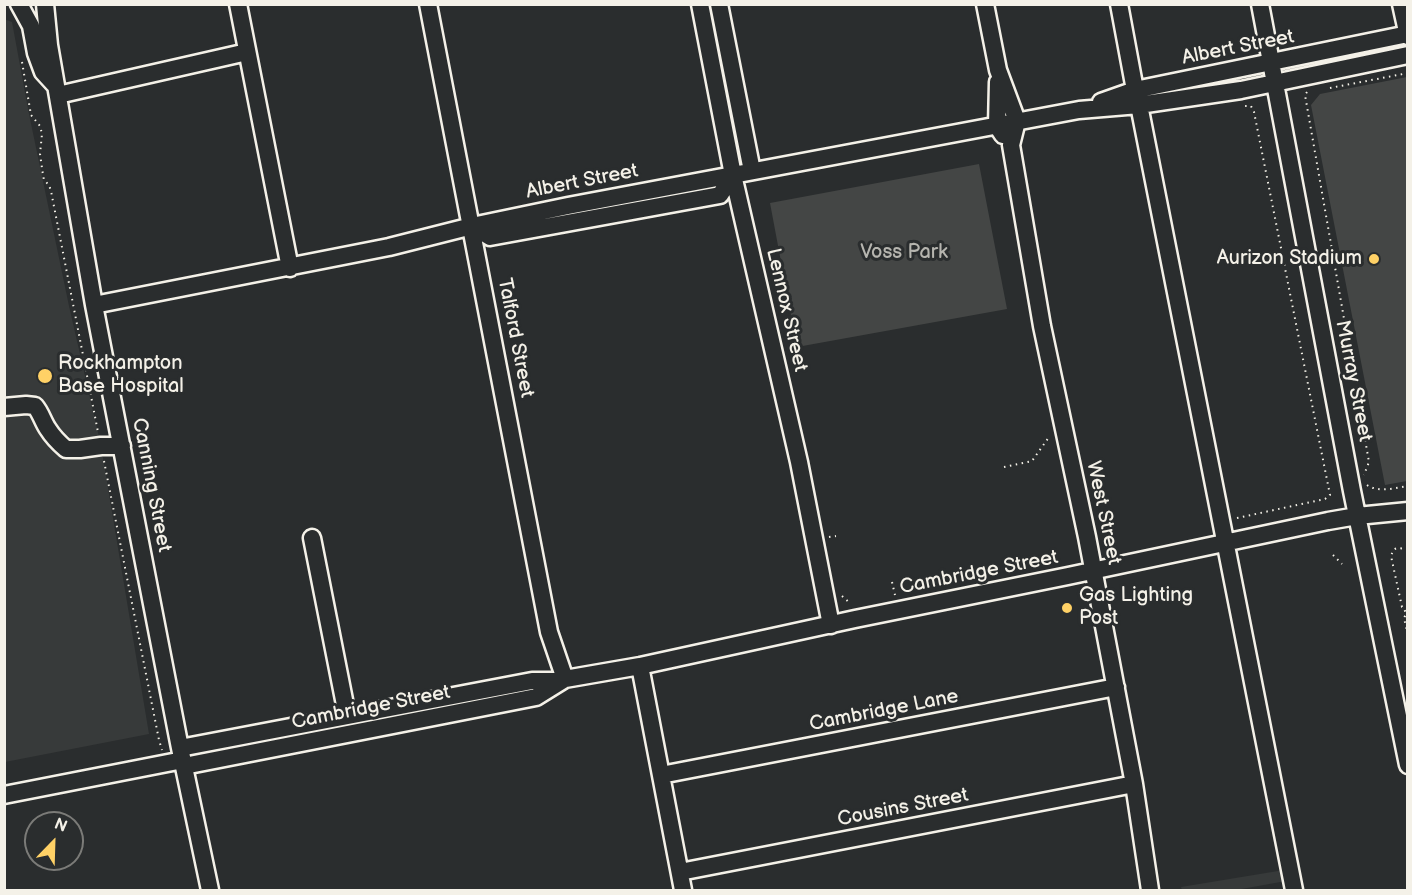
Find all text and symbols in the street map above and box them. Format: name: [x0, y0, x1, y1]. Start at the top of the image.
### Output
street label: Albert Street: [1180, 25, 1296, 71]
street label: Albert Street: [524, 159, 640, 205]
park label: Voss Park: [860, 241, 948, 265]
street label: Lennox Street: [760, 246, 812, 374]
place label: Aurizon Stadium: [1217, 247, 1362, 271]
marker: Aurizon Stadium: [1367, 252, 1381, 266]
street label: Talford Street: [492, 276, 538, 400]
street label: Murray Street: [1329, 318, 1377, 444]
place label: Rockhampton Base Hospital: [58, 352, 184, 399]
marker: Rockhampton Base Hospital: [36, 367, 54, 385]
street label: Canning Street: [126, 416, 176, 554]
street label: West Street: [1080, 459, 1126, 567]
street label: Cambridge Street: [898, 546, 1060, 600]
place label: Gas Lighting Post: [1079, 584, 1193, 631]
marker: Gas Lighting Post: [1060, 601, 1074, 615]
street label: Cambridge Street: [290, 681, 452, 735]
street label: Cambridge Lane: [808, 685, 960, 737]
street label: Cousins Street: [836, 784, 970, 832]
north arrow: [24, 811, 84, 871]
text: N: [51, 815, 70, 837]

